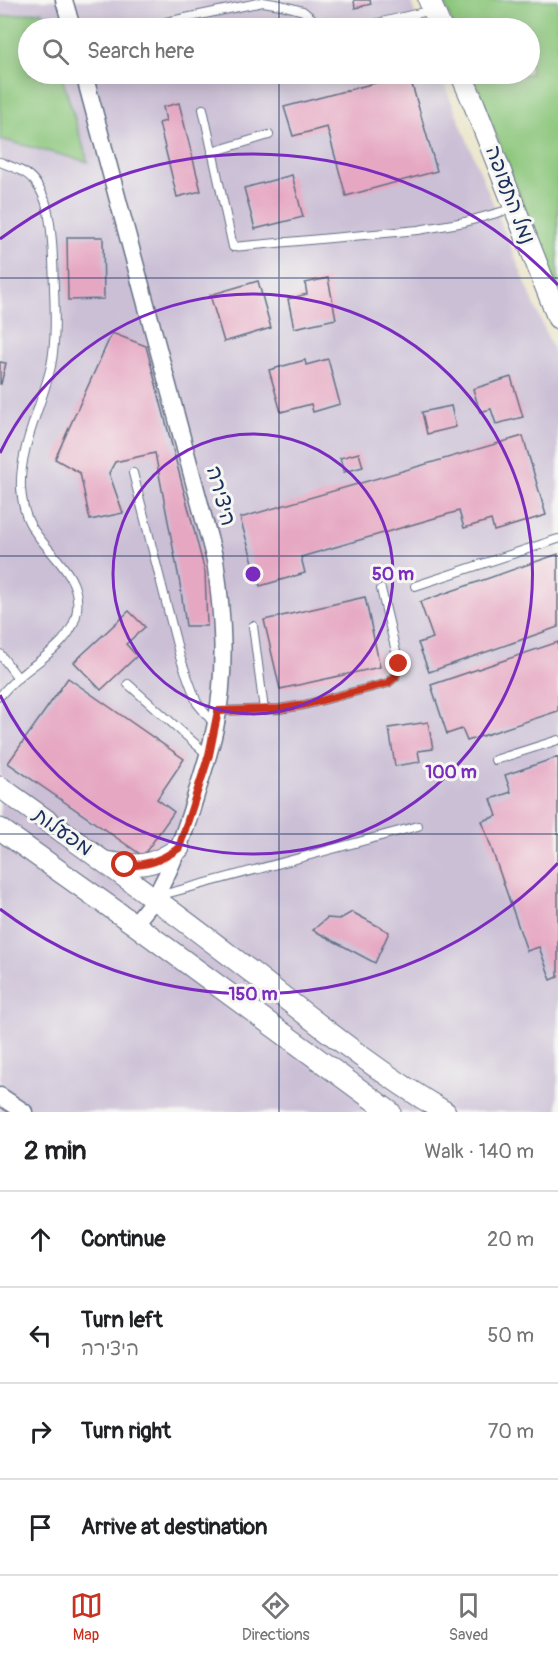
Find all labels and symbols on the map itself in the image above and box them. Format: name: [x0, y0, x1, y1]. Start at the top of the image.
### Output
street label: נמל התעופה: [479, 142, 541, 248]
street label: היצירה: [200, 463, 242, 529]
text: 50 m: [372, 563, 414, 586]
centre of rings: [243, 564, 263, 584]
route end: [385, 650, 411, 676]
text: 100 m: [425, 761, 477, 784]
street label: מפעלות: [26, 800, 98, 862]
route start: [111, 851, 137, 877]
text: 150 m: [229, 983, 278, 1006]

